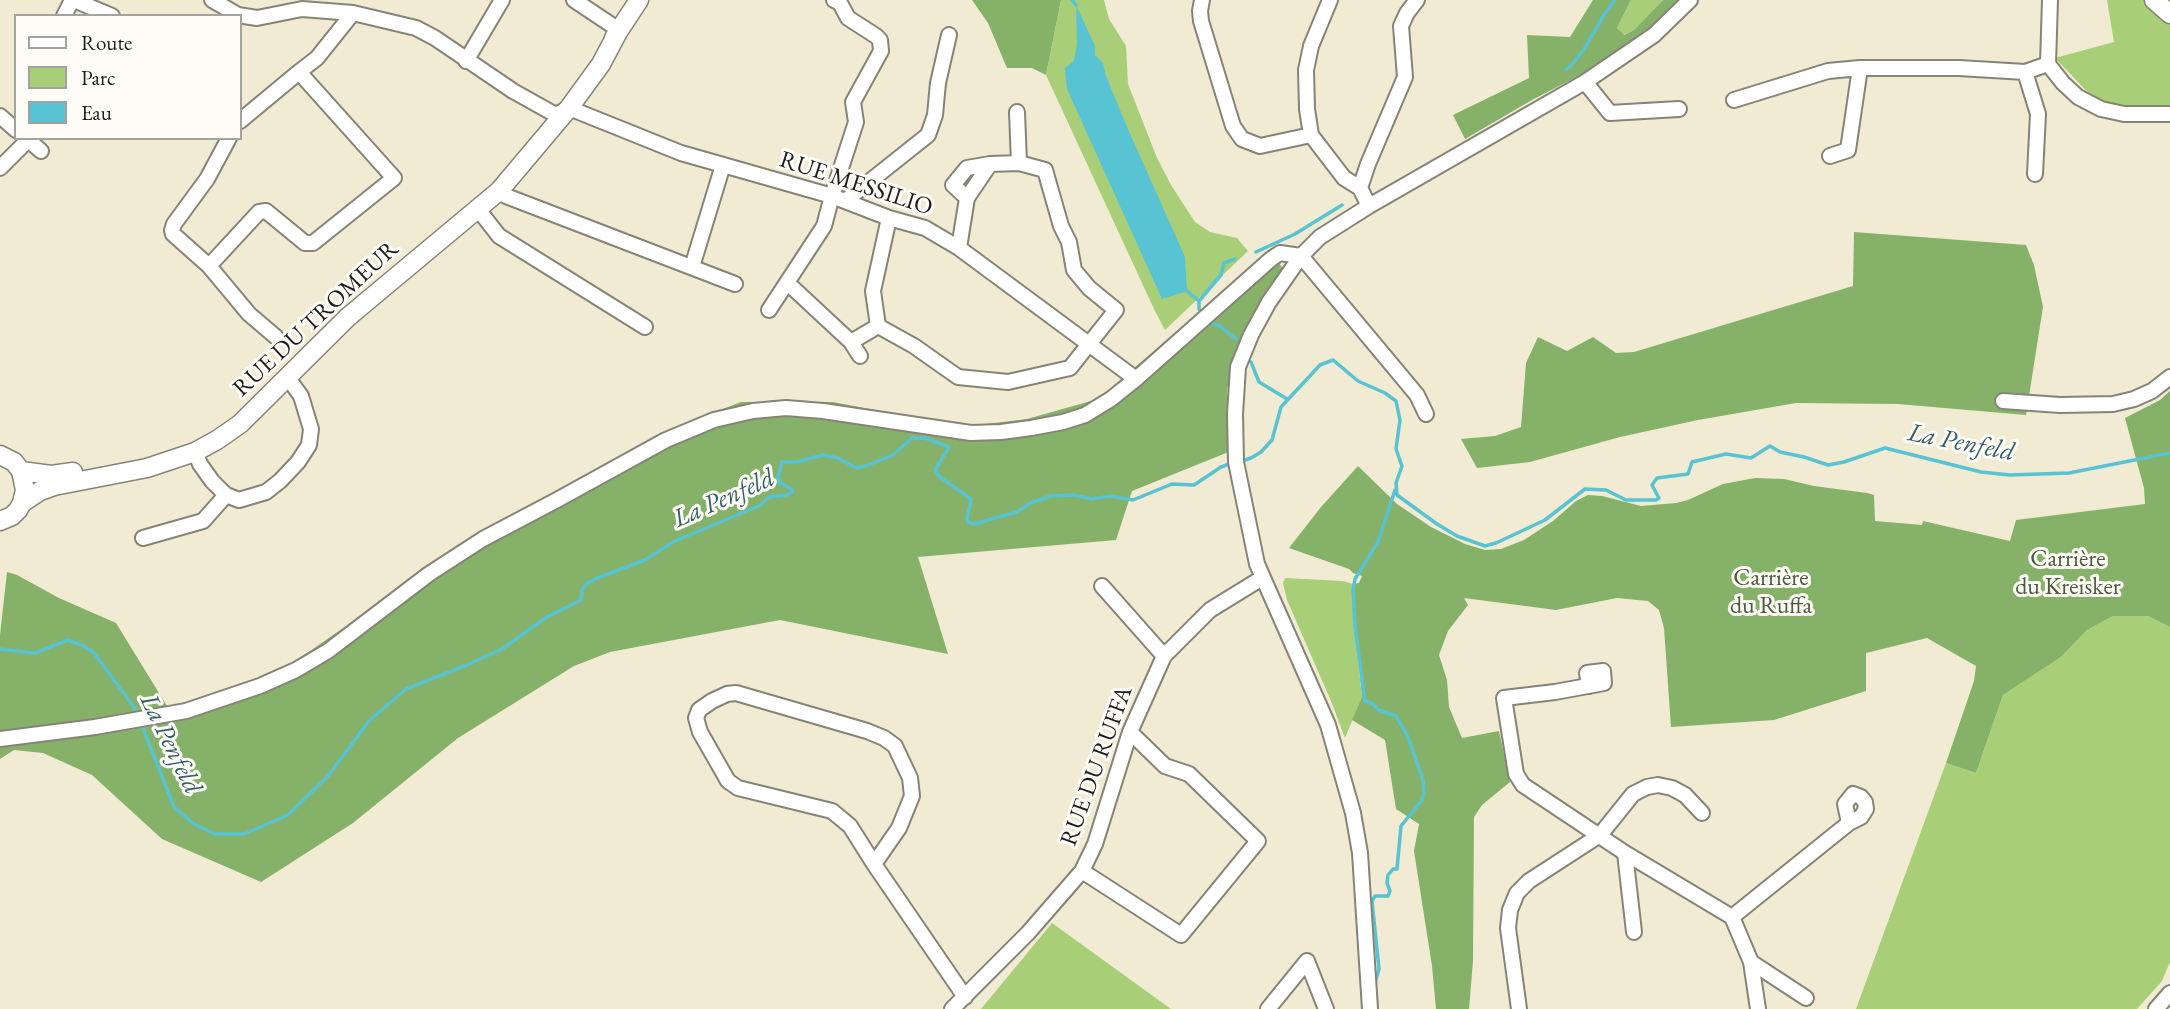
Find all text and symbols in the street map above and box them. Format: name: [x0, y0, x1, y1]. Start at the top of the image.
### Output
legend: [14, 14, 242, 140]
text: Route: [81, 29, 132, 56]
text: Parc: [81, 64, 115, 91]
text: Eau: [81, 99, 112, 126]
street label: RUE MESSILIO: [776, 146, 936, 222]
street label: RUE DU TROMEUR: [227, 235, 405, 403]
water label: La Penfeld: [1905, 417, 2017, 469]
water label: La Penfeld: [668, 463, 780, 535]
park label: Carrière du Kreisker: [2015, 545, 2121, 601]
park label: Carrière du Ruffa: [1730, 564, 1812, 620]
street label: RUE DU RUFFA: [1055, 682, 1139, 850]
water label: La Penfeld: [132, 689, 208, 799]

